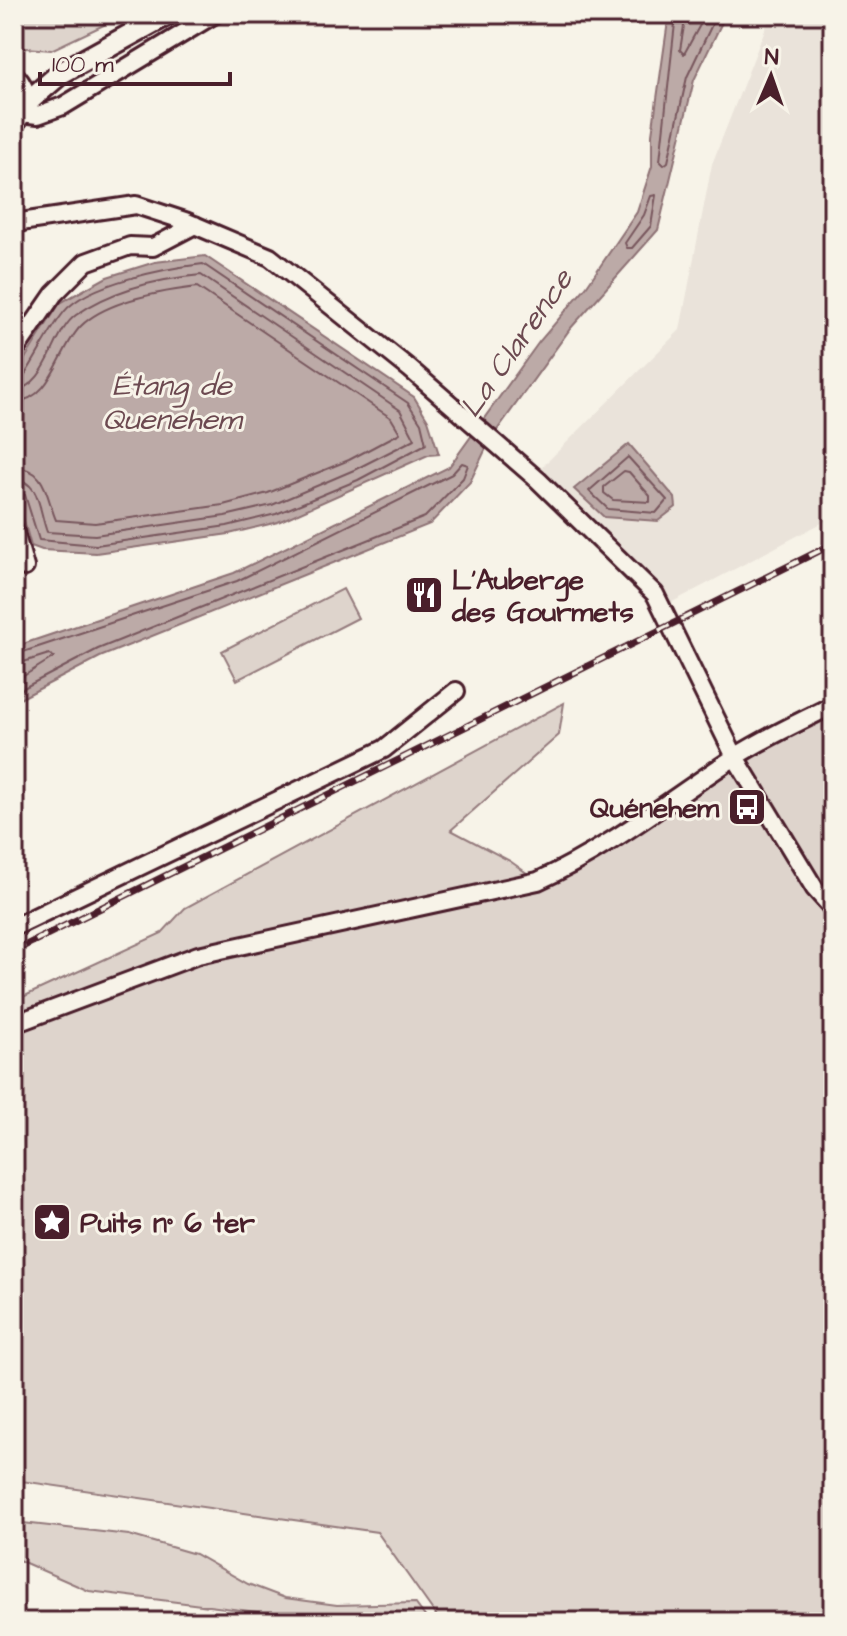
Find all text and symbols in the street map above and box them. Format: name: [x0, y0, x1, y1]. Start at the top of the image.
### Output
scale bar: [40, 36, 230, 86]
north arrow: [731, 36, 811, 116]
text: N: [764, 42, 779, 73]
text: 100 m: [52, 48, 114, 82]
water label: La Clarence: [450, 260, 584, 426]
water label: Étang de Quenehem: [103, 365, 244, 441]
place label: L'Auberge des Gourmets: [451, 561, 634, 632]
restaurant icon: L'Auberge des Gourmets: [403, 574, 445, 616]
bus stop icon: Quénehem: [726, 786, 768, 828]
place label: Quénehem: [590, 789, 720, 828]
place icon: Puits n° 6 ter: [31, 1201, 73, 1243]
place label: Puits n° 6 ter: [80, 1204, 255, 1243]

